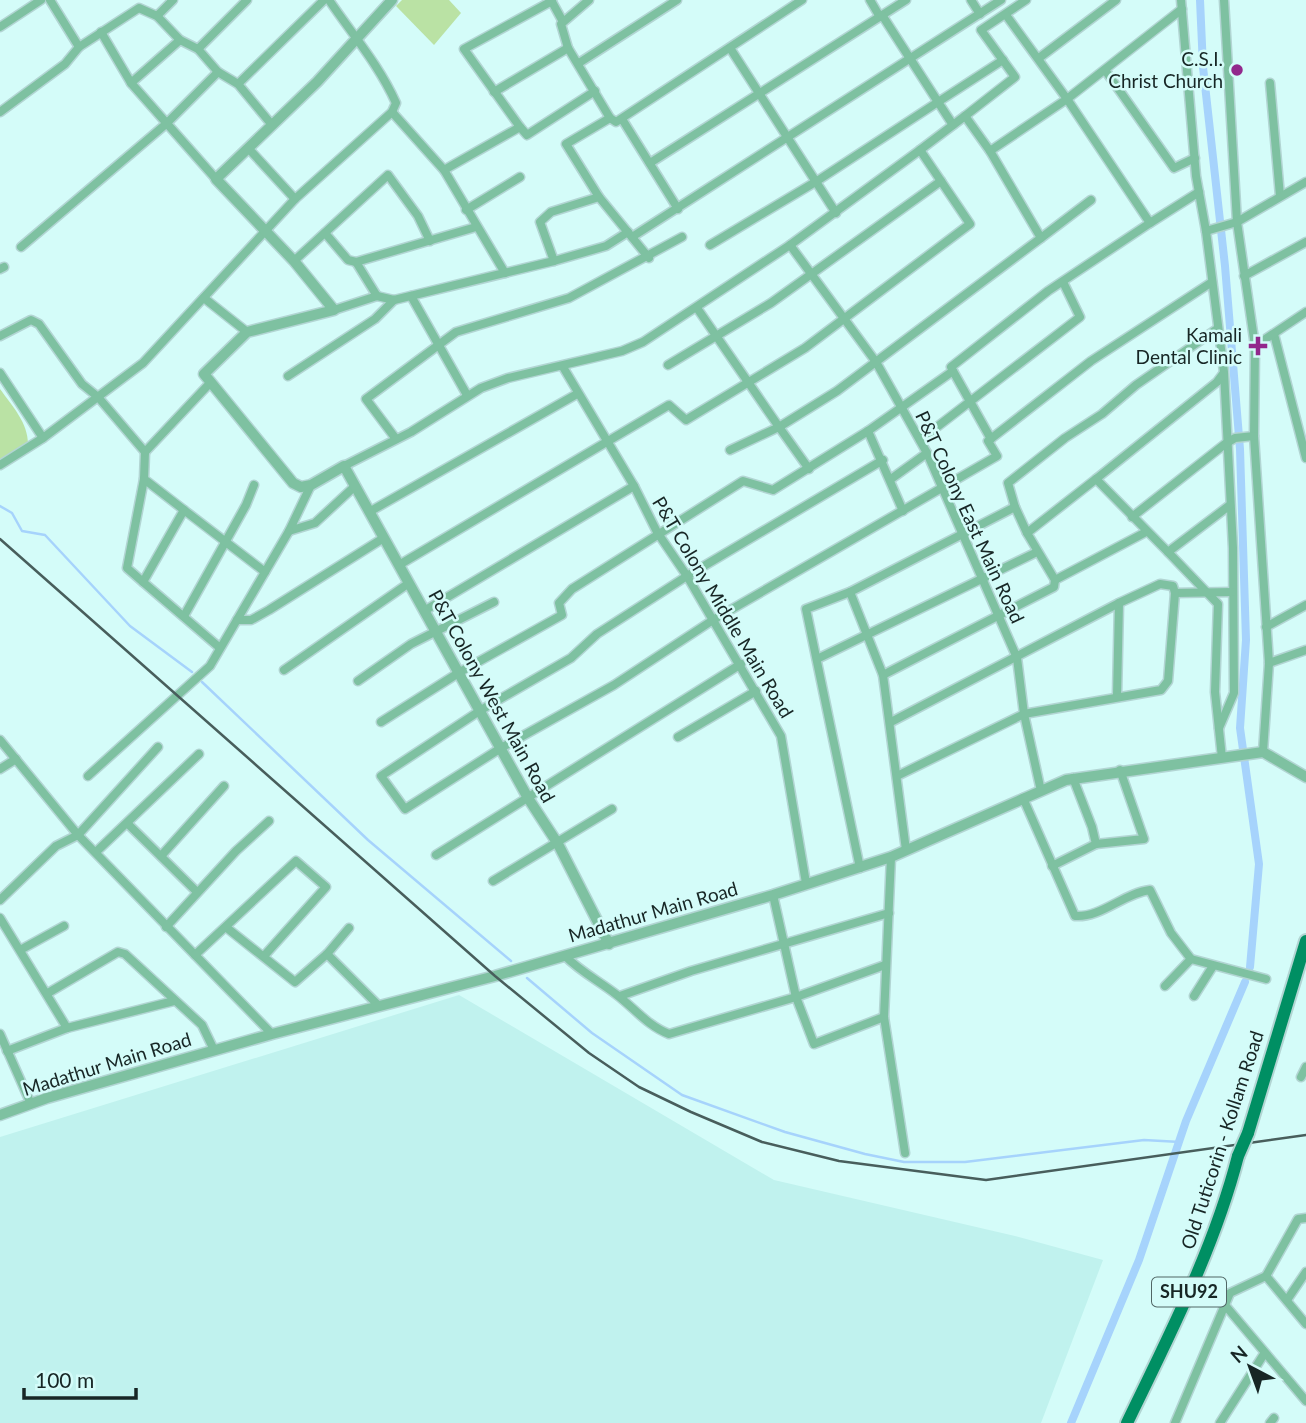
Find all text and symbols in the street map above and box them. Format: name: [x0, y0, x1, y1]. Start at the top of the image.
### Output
place label: C.S.I. Christ Church: [1108, 47, 1223, 92]
marker: C.S.I. Christ Church: [1229, 62, 1245, 78]
place label: Kamali Dental Clinic: [1136, 323, 1242, 368]
marker: Kamali Dental Clinic: [1248, 336, 1268, 356]
street label: P&T Colony East Main Road: [911, 407, 1030, 627]
street label: P&T Colony Middle Main Road: [648, 492, 799, 722]
street label: P&T Colony West Main Road: [424, 585, 561, 806]
street label: Madathur Main Road: [566, 876, 740, 947]
street label: Madathur Main Road: [20, 1027, 194, 1100]
street label: Old Tuticorin - Kollam Road: [1175, 1028, 1268, 1252]
road number: SHU92: [1152, 1278, 1226, 1307]
north arrow: [1215, 1332, 1285, 1402]
text: N: [1225, 1340, 1252, 1367]
scale bar: [24, 1356, 136, 1400]
text: 100 m: [35, 1367, 94, 1392]

